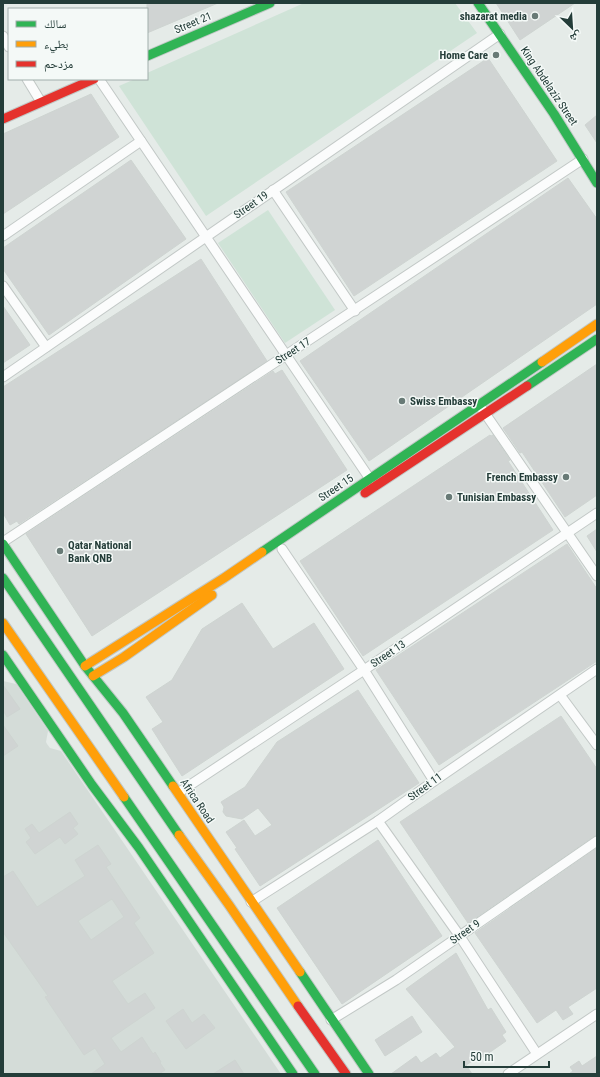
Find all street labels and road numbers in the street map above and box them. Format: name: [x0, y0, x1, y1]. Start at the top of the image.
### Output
street label: Street 21: [172, 9, 214, 37]
street label: King Abdelaziz Street: [518, 44, 580, 128]
street label: Street 19: [231, 188, 271, 222]
street label: Street 17: [273, 335, 313, 367]
street label: Street 15: [316, 472, 356, 504]
street label: Street 13: [368, 638, 408, 670]
street label: Street 11: [405, 770, 445, 804]
street label: Africa Road: [177, 776, 217, 826]
street label: Street 9: [447, 917, 483, 947]

